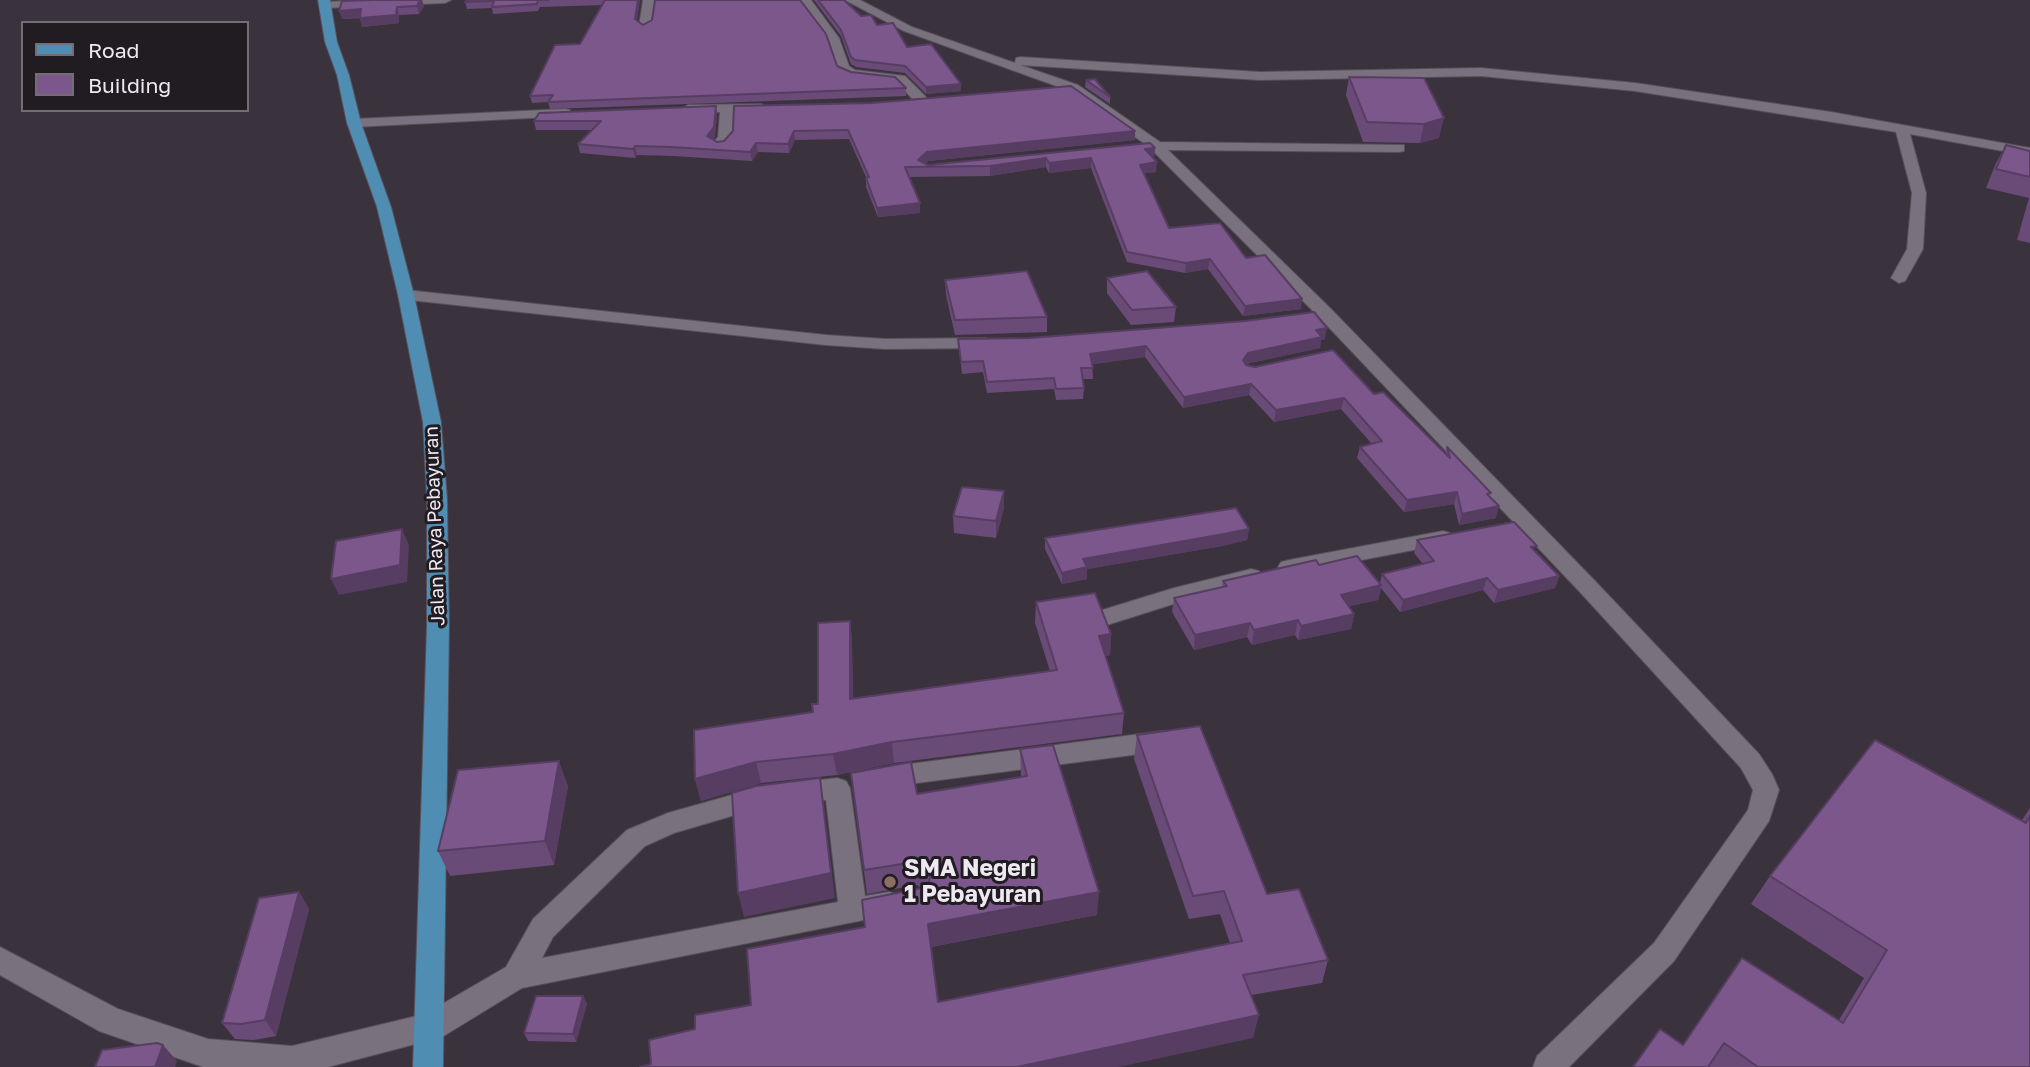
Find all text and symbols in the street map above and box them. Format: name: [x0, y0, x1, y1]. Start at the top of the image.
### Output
legend: [21, 21, 248, 112]
text: Road: [88, 37, 139, 63]
text: Building: [88, 72, 171, 98]
street label: Jalan Raya Pebayuran: [420, 426, 450, 626]
place label: SMA Negeri 1 Pebayuran: [904, 855, 1041, 909]
marker: SMA Negeri 1 Pebayuran: [882, 874, 898, 890]

